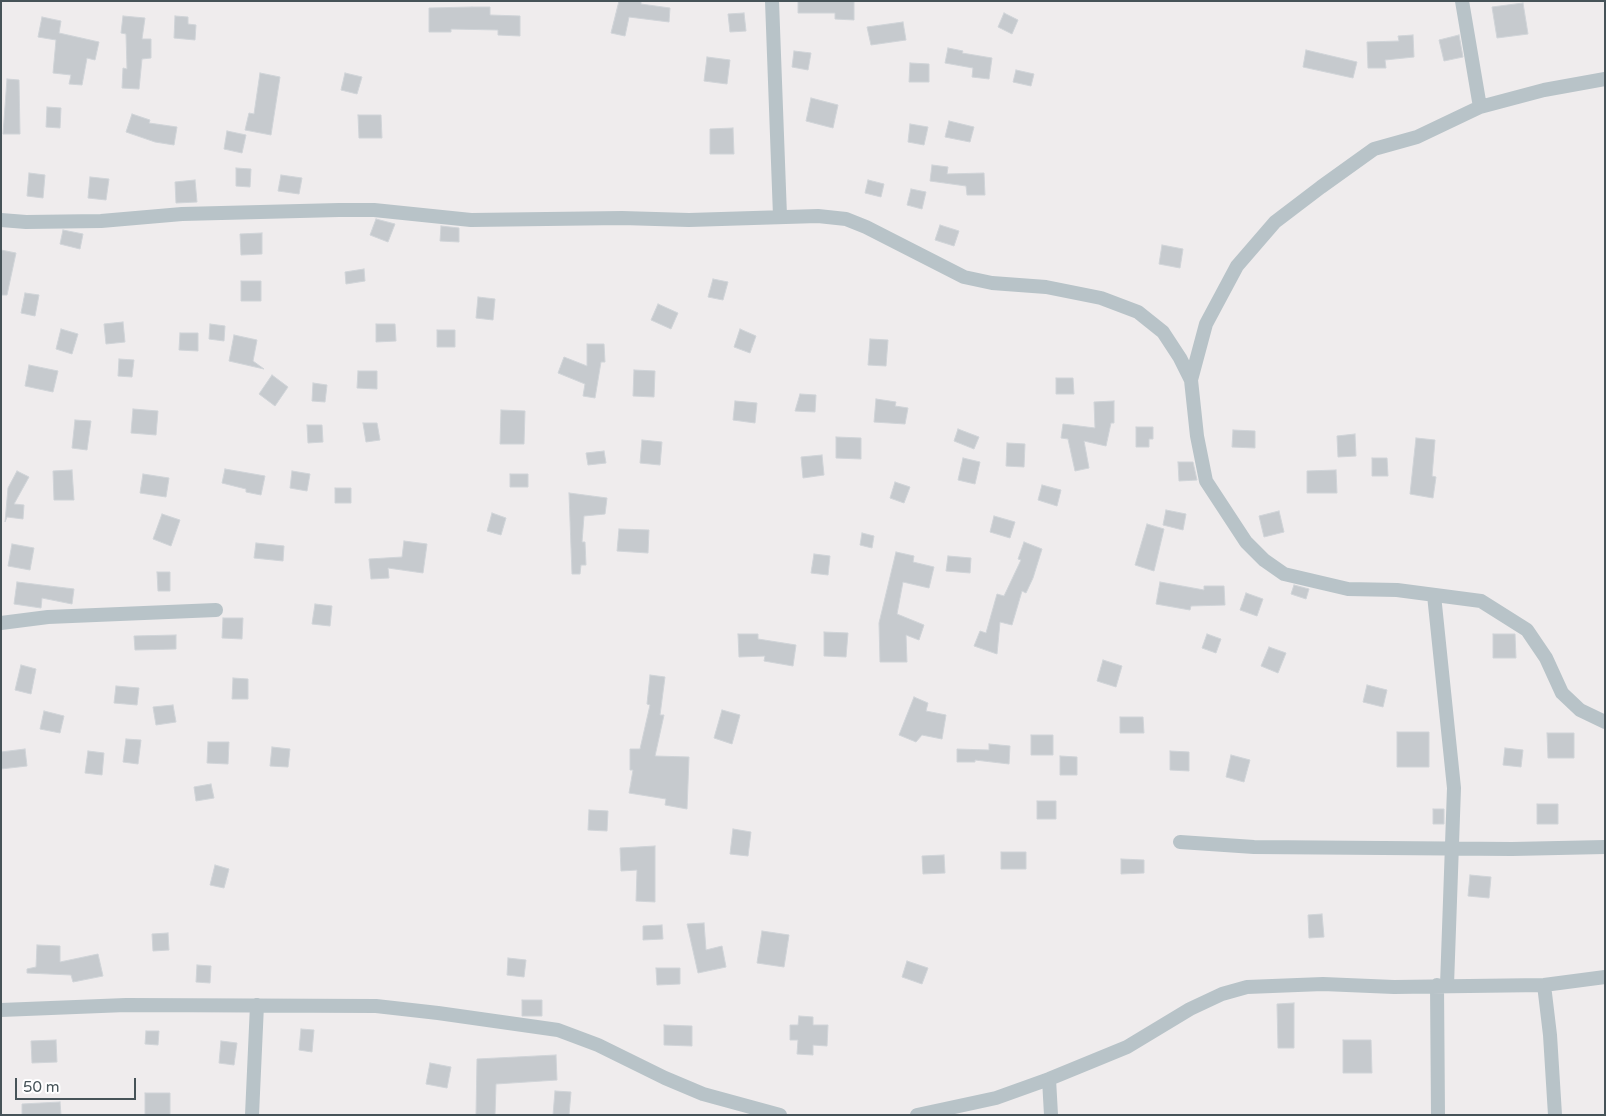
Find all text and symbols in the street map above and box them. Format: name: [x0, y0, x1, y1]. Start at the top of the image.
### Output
scale bar: [18, 1068, 139, 1100]
text: 50 m: [23, 1078, 60, 1096]

